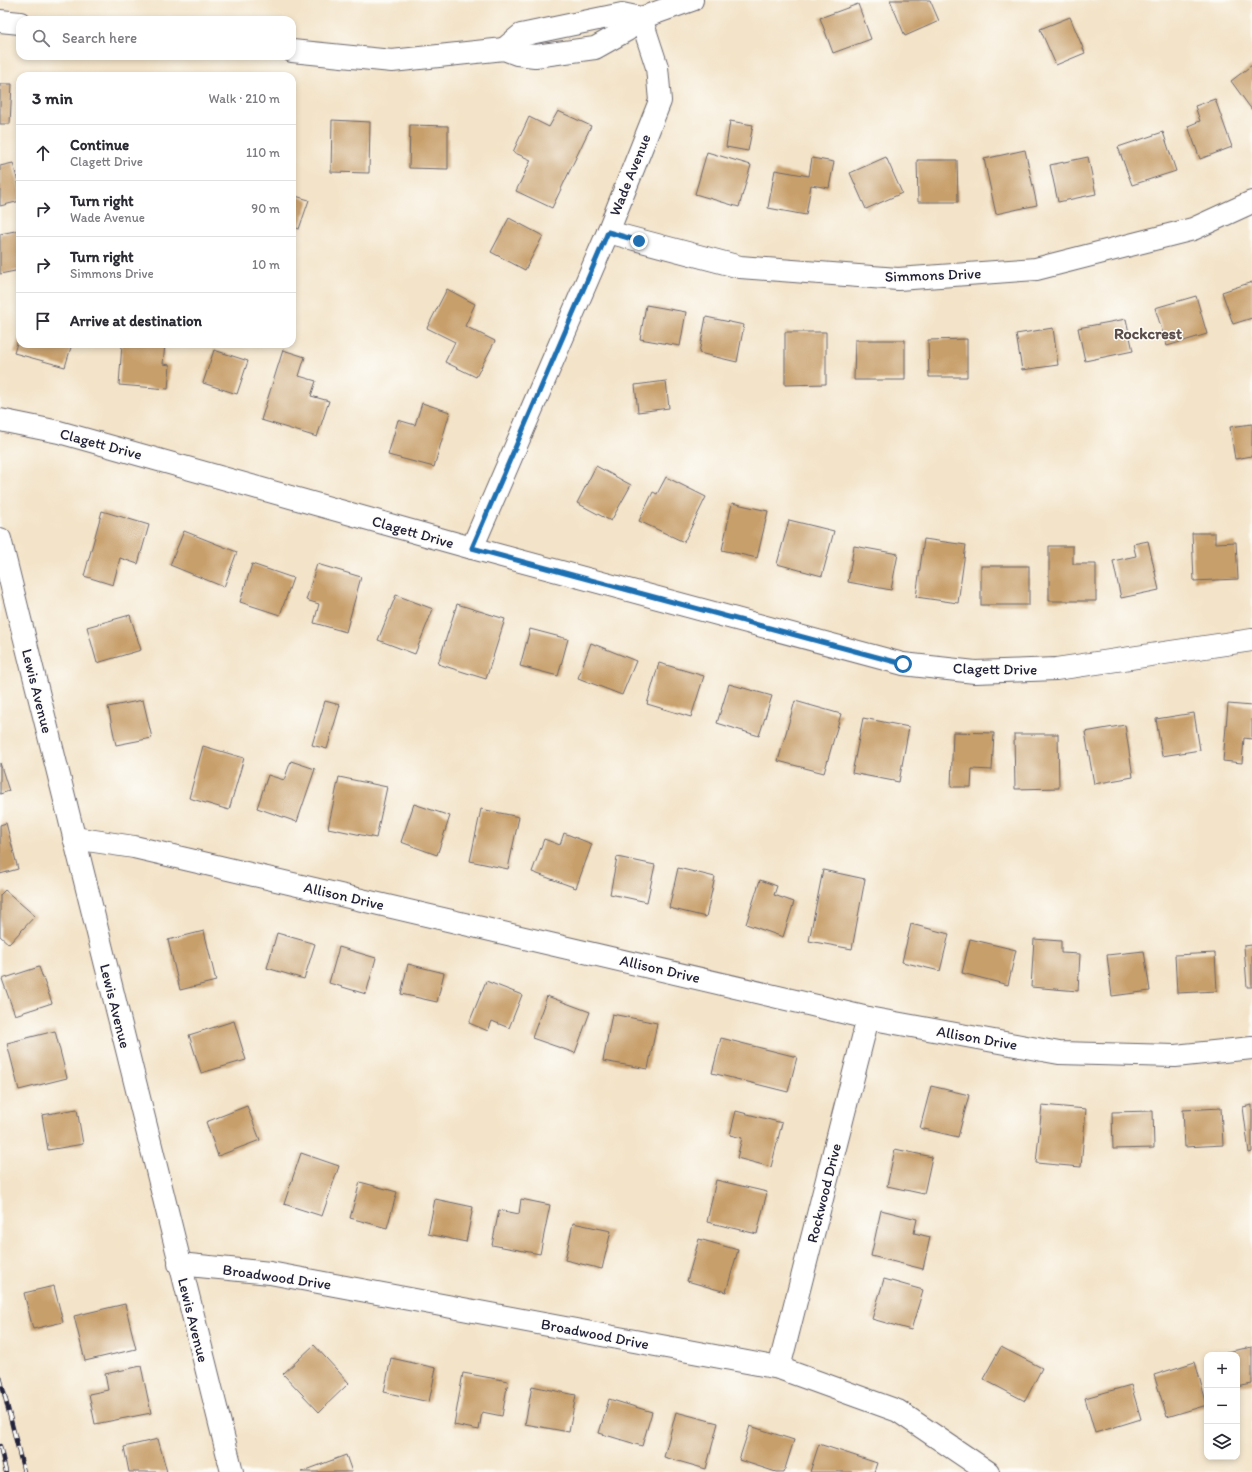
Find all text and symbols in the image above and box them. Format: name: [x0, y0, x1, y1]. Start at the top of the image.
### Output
search box: [16, 16, 296, 60]
icon: search: [30, 27, 52, 49]
text: Search here: [62, 29, 137, 47]
text: 3 min: [32, 88, 73, 108]
text: Walk · 210 m: [209, 91, 280, 106]
street label: Wade Avenue: [605, 131, 655, 219]
text: Continue: [70, 136, 129, 154]
icon: ahead: [32, 142, 54, 164]
text: 110 m: [246, 145, 280, 160]
text: Clagett Drive: [70, 154, 143, 169]
text: Turn right: [70, 192, 134, 210]
icon: right: [32, 198, 54, 220]
text: 90 m: [251, 201, 280, 216]
text: Wade Avenue: [70, 210, 145, 225]
route end: [630, 232, 648, 250]
text: Turn right: [70, 248, 134, 266]
icon: right: [32, 254, 54, 276]
text: 10 m: [252, 257, 280, 272]
street label: Simmons Drive: [884, 264, 982, 286]
text: Simmons Drive: [70, 266, 154, 281]
icon: arrive: [32, 310, 54, 332]
text: Arrive at destination: [70, 312, 202, 330]
district label: Rockcrest: [1114, 324, 1182, 343]
street label: Clagett Drive: [58, 424, 144, 464]
street label: Clagett Drive: [370, 512, 456, 552]
street label: Lewis Avenue: [18, 647, 56, 735]
route start: [894, 655, 912, 673]
street label: Clagett Drive: [953, 659, 1037, 679]
street label: Allison Drive: [302, 878, 386, 914]
street label: Allison Drive: [618, 951, 702, 987]
street label: Lewis Avenue: [96, 962, 134, 1050]
street label: Allison Drive: [935, 1022, 1019, 1054]
street label: Rockwood Drive: [803, 1141, 845, 1245]
street label: Broadwood Drive: [222, 1260, 332, 1294]
street label: Lewis Avenue: [174, 1276, 212, 1364]
street label: Broadwood Drive: [540, 1315, 650, 1353]
map controls: [1204, 1352, 1240, 1460]
button: +: [1204, 1352, 1240, 1388]
button: −: [1204, 1388, 1240, 1424]
button: layers: [1204, 1424, 1240, 1460]

